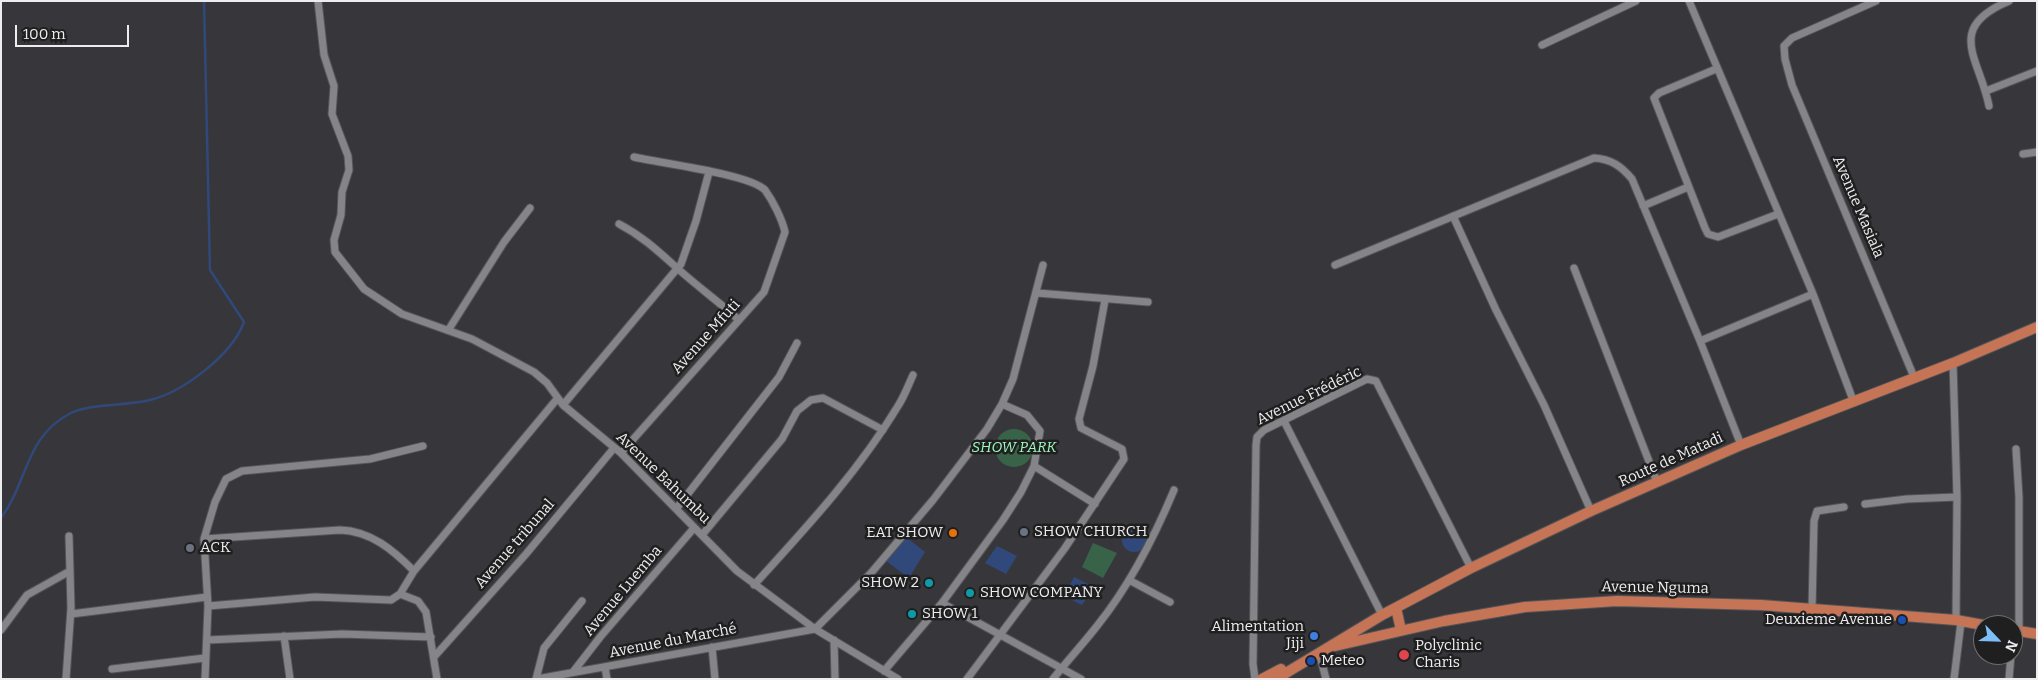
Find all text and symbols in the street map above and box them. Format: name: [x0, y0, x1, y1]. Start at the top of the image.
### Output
scale bar: [18, 15, 131, 47]
text: 100 m: [23, 25, 66, 43]
street label: Avenue Masiala: [1828, 153, 1888, 261]
street label: Avenue Mfuti: [668, 296, 744, 378]
street label: Avenue Frédéric: [1254, 363, 1364, 429]
street label: Avenue Bahumbu: [612, 428, 714, 528]
street label: Route de Matadi: [1616, 429, 1726, 491]
park label: SHOW PARK: [971, 439, 1057, 457]
street label: Avenue tribunal: [471, 496, 559, 592]
place label: SHOW CHURCH: [1034, 523, 1147, 541]
place label: EAT SHOW: [866, 524, 943, 542]
marker: SHOW CHURCH: [1018, 526, 1030, 538]
marker: EAT SHOW: [947, 527, 959, 539]
place label: ACK: [200, 539, 231, 557]
marker: ACK: [184, 542, 196, 554]
street label: Avenue Luemba: [580, 542, 666, 640]
place label: SHOW 2: [861, 574, 919, 592]
marker: SHOW 2: [923, 577, 935, 589]
street label: Avenue Nguma: [1601, 578, 1709, 598]
place label: SHOW COMPANY: [980, 584, 1103, 602]
marker: SHOW COMPANY: [964, 587, 976, 599]
place label: SHOW 1: [922, 605, 978, 623]
marker: SHOW 1: [906, 608, 918, 620]
place label: Deuxieme Avenue: [1765, 611, 1892, 629]
marker: Deuxieme Avenue: [1896, 614, 1908, 626]
north arrow: [1973, 615, 2023, 665]
place label: Alimentation Jiji: [1211, 618, 1304, 653]
street label: Avenue du Marché: [608, 620, 738, 662]
marker: Alimentation Jiji: [1308, 630, 1320, 642]
place label: Polyclinic Charis: [1415, 637, 1482, 672]
text: N: [2001, 638, 2021, 654]
marker: Polyclinic Charis: [1397, 648, 1411, 662]
place label: Meteo: [1321, 652, 1364, 670]
marker: Meteo: [1305, 655, 1317, 667]

